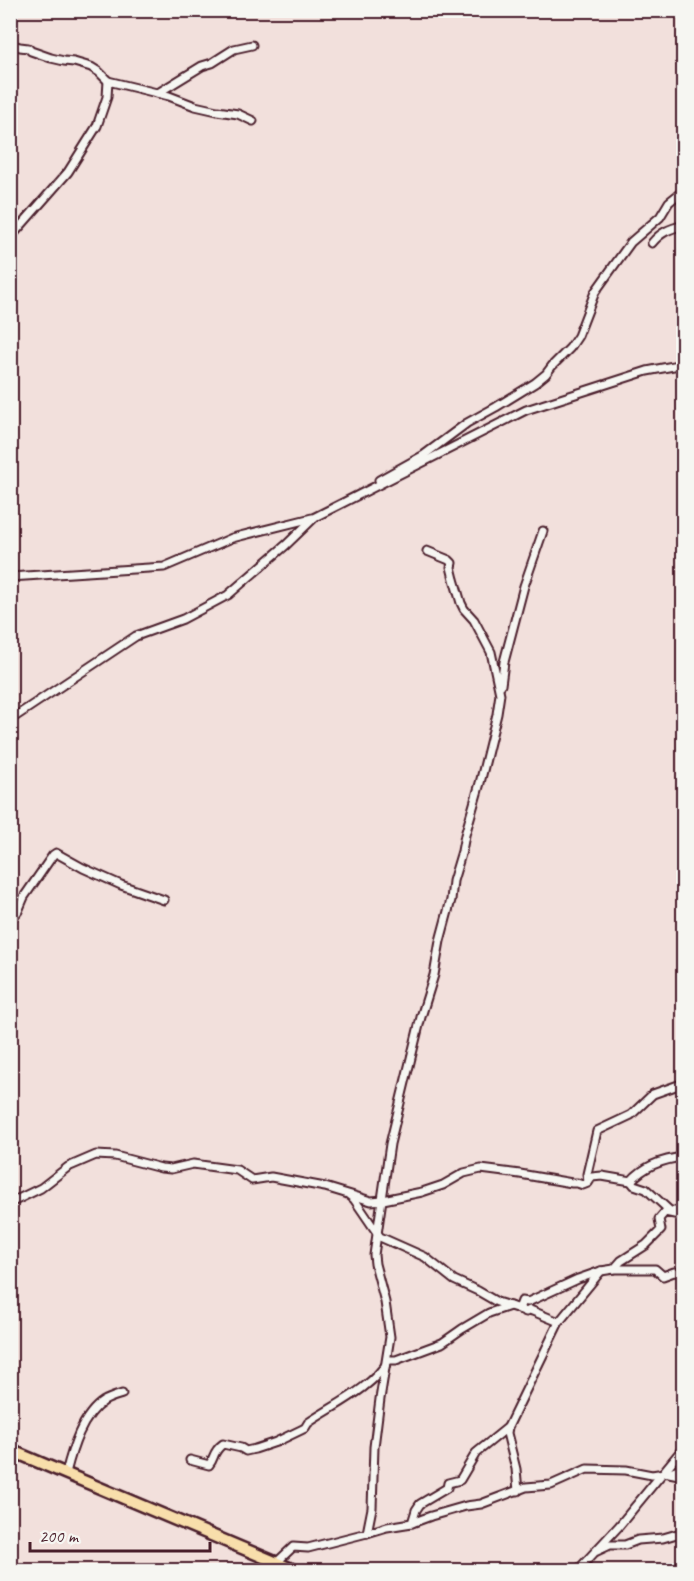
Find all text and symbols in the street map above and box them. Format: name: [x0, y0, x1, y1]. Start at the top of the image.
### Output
scale bar: [30, 1515, 210, 1553]
text: 200 m: [39, 1525, 80, 1547]

